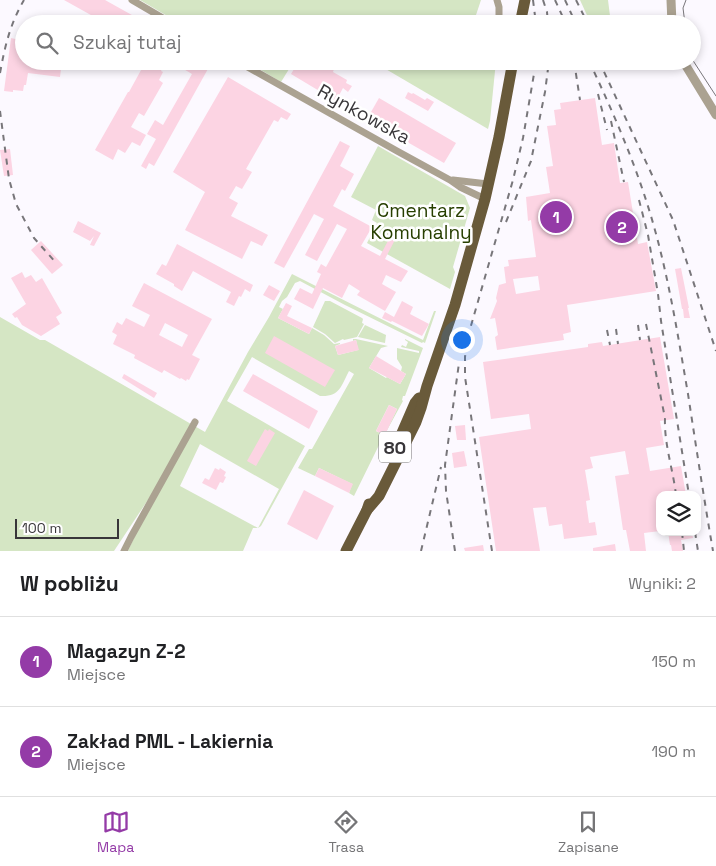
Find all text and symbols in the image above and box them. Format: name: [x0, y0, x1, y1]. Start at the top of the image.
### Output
search box: [15, 15, 701, 70]
icon: search: [33, 29, 61, 57]
text: Szukaj tutaj: [73, 30, 181, 55]
street label: Rynkowska: [313, 78, 415, 150]
park label: Cmentarz Komunalny: [370, 198, 472, 245]
pin: 1: [540, 198, 572, 236]
pin: 2: [606, 208, 638, 246]
your location: [449, 327, 475, 353]
road number: 80: [379, 432, 411, 462]
map controls: [656, 491, 701, 536]
button: layers: [656, 491, 701, 536]
scale bar: [15, 516, 119, 539]
text: 100 m: [22, 519, 61, 537]
text: W pobliżu: [20, 570, 119, 597]
text: Wyniki: 2: [628, 573, 696, 594]
text: Magazyn Z-2: [67, 639, 185, 664]
text: 1: [32, 651, 40, 672]
text: 150 m: [652, 651, 696, 672]
text: Miejsce: [67, 664, 126, 685]
text: Zakład PML - Lakiernia: [67, 729, 273, 754]
text: 2: [31, 741, 41, 762]
text: 190 m: [651, 741, 696, 762]
text: Miejsce: [67, 754, 126, 775]
tab: Mapa: [97, 808, 134, 856]
tab: Trasa: [328, 808, 364, 856]
tab: Zapisane: [558, 808, 619, 856]

